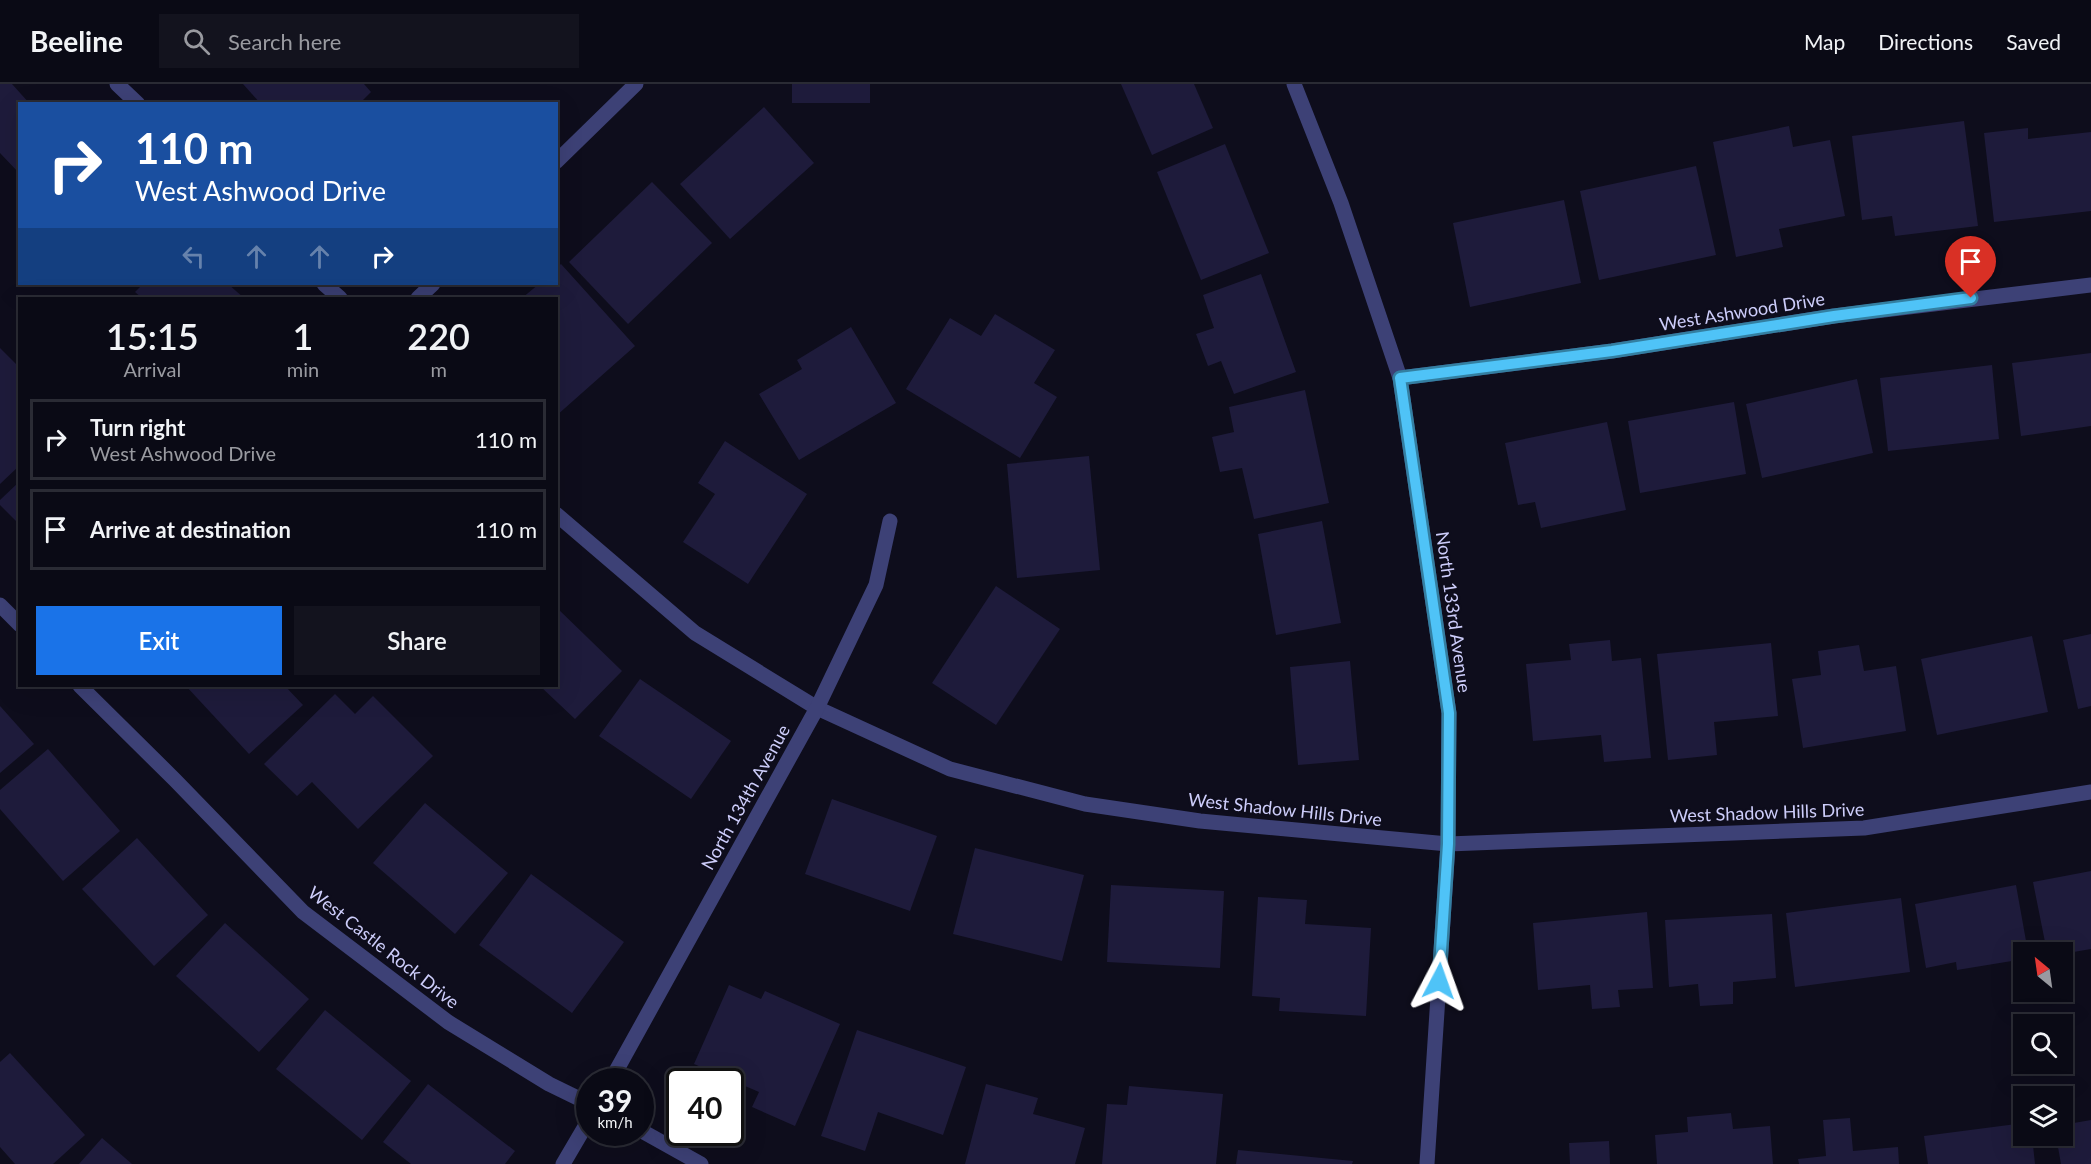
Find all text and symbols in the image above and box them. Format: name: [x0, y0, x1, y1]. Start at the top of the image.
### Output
search box: [159, 14, 579, 68]
text: Beeline: [30, 24, 123, 58]
icon: search: [180, 25, 213, 58]
text: Search here: [228, 28, 341, 55]
text: Map: [1804, 29, 1845, 54]
text: Directions: [1878, 29, 1973, 54]
text: Saved: [2006, 29, 2061, 54]
text: 110 m: [135, 123, 253, 173]
icon: right: [36, 126, 114, 204]
text: West Ashwood Drive: [135, 174, 386, 207]
pin: [1945, 236, 1996, 298]
icon: left: [177, 240, 210, 273]
icon: ahead: [240, 240, 273, 273]
icon: ahead: [303, 240, 336, 273]
icon: right: [366, 240, 399, 273]
icon: arrive: [1954, 245, 1987, 278]
street label: West Ashwood Drive: [1658, 287, 1826, 335]
text: 15:15: [106, 314, 199, 358]
text: 1: [293, 314, 313, 358]
text: 220: [407, 314, 470, 358]
text: Arrival: [124, 357, 181, 381]
text: min: [287, 357, 319, 381]
text: m: [430, 357, 447, 381]
text: Turn right: [90, 414, 185, 441]
icon: right: [39, 423, 72, 456]
text: 110 m: [475, 426, 537, 453]
text: West Ashwood Drive: [90, 441, 276, 465]
icon: arrive: [39, 513, 72, 546]
text: Arrive at destination: [90, 516, 291, 543]
text: 110 m: [475, 516, 537, 543]
street label: North 133rd Avenue: [1432, 530, 1476, 694]
button: Exit: [36, 606, 282, 675]
button: Share: [294, 606, 540, 675]
street label: North 134th Avenue: [696, 720, 794, 874]
street label: West Shadow Hills Drive: [1187, 788, 1383, 830]
street label: West Shadow Hills Drive: [1669, 798, 1865, 826]
street label: West Castle Rock Drive: [304, 881, 464, 1013]
north arrow: [2013, 942, 2073, 1002]
map controls: [2013, 942, 2073, 1146]
position arrow: [1407, 949, 1471, 1013]
button: search: [2013, 1014, 2073, 1074]
speed limit sign: 40: [666, 1068, 744, 1146]
text: 39: [598, 1082, 632, 1118]
button: layers: [2013, 1086, 2073, 1146]
text: km/h: [597, 1113, 633, 1131]

